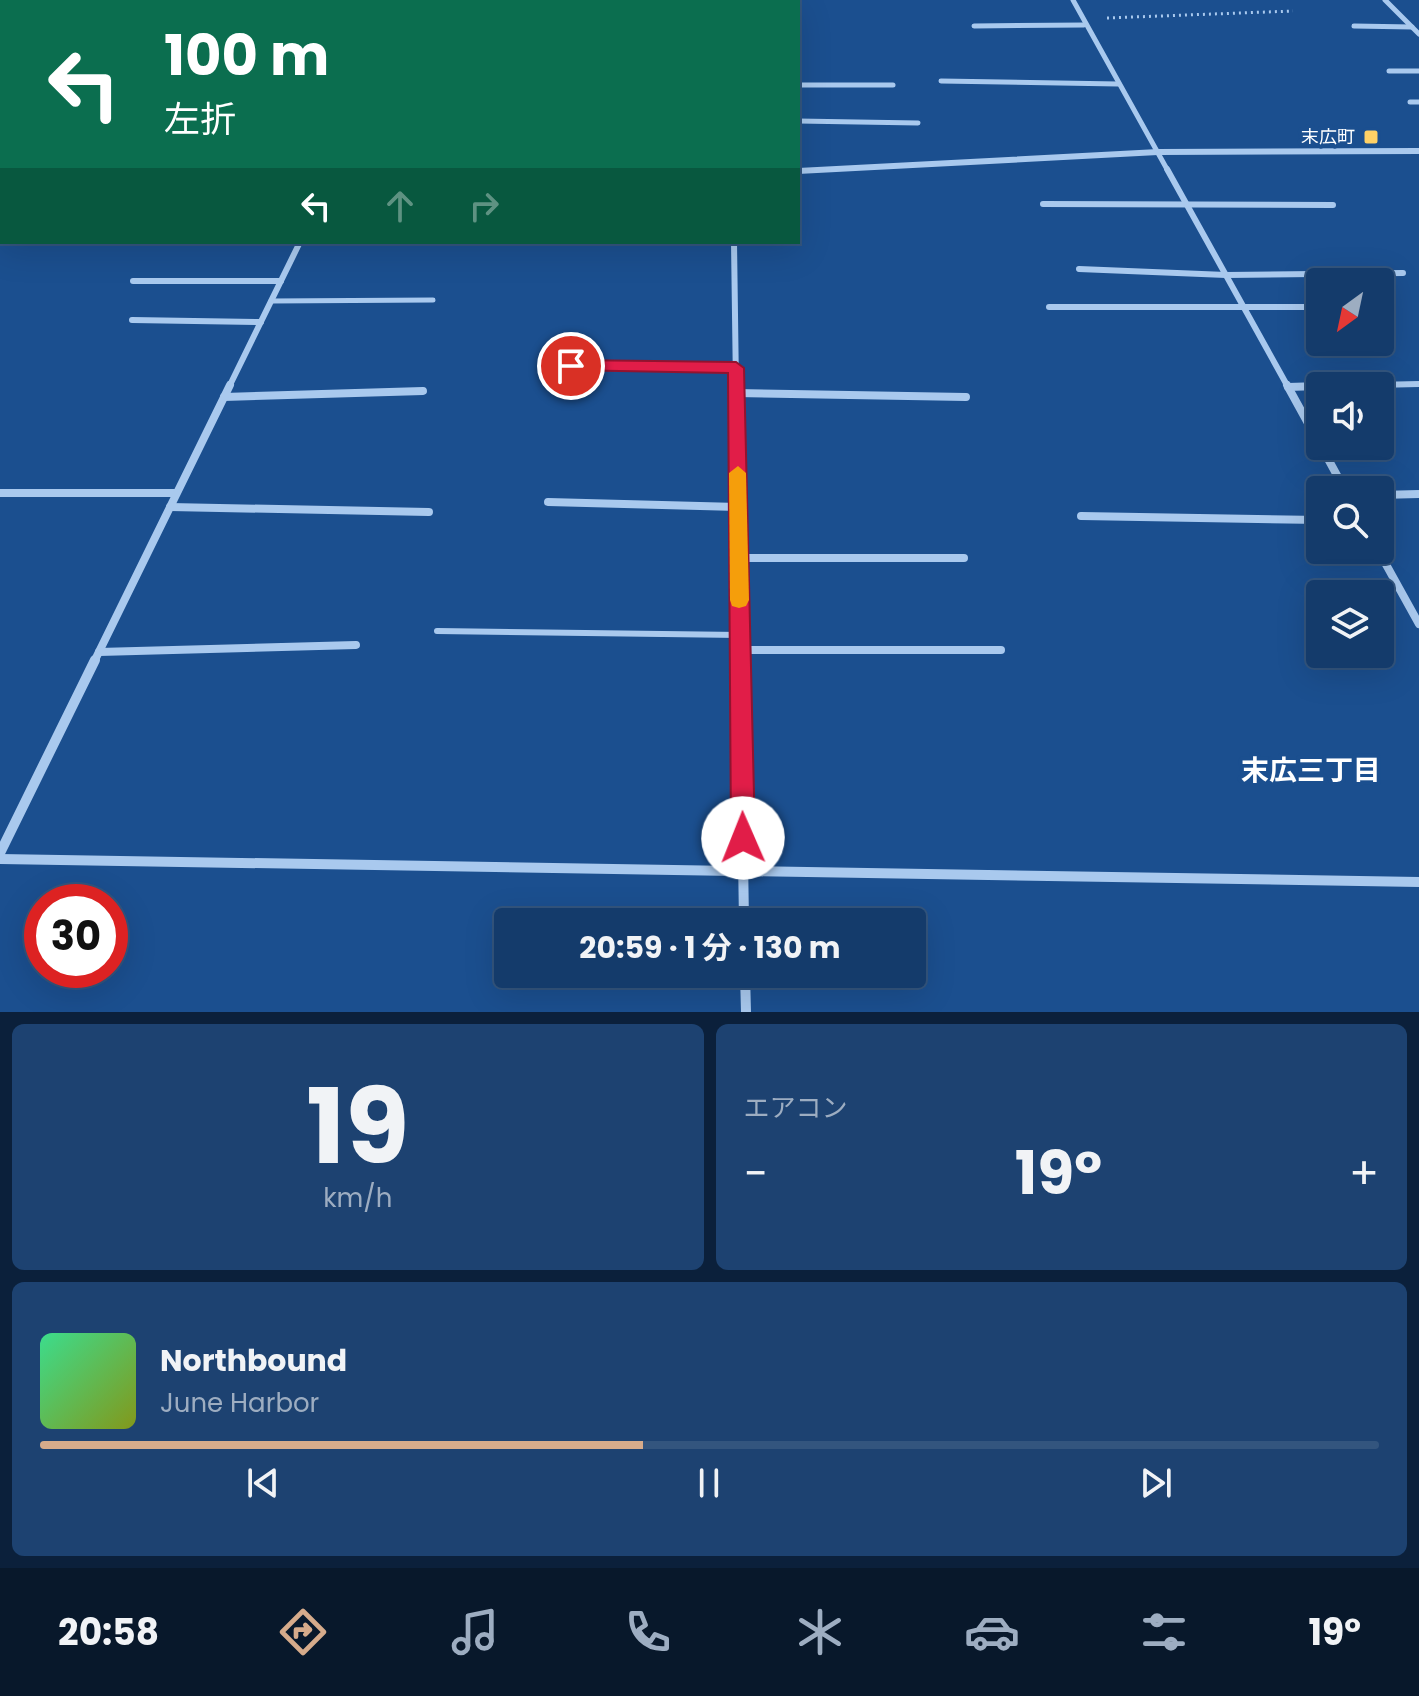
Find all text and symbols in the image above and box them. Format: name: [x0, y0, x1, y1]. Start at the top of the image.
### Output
text: 100 m: [164, 16, 329, 95]
icon: left: [32, 32, 136, 136]
text: 左折: [164, 94, 236, 145]
place label: 末広町: [1301, 124, 1355, 149]
marker: 末広町: [1362, 128, 1380, 146]
icon: left: [294, 184, 338, 228]
icon: ahead: [378, 184, 422, 228]
icon: right: [462, 184, 506, 228]
north arrow: [1306, 268, 1394, 356]
map controls: [1306, 268, 1394, 668]
pin: [537, 332, 605, 400]
icon: arrive: [549, 344, 593, 388]
button: sound: [1306, 372, 1394, 460]
button: search: [1306, 476, 1394, 564]
button: layers: [1306, 580, 1394, 668]
district label: 末広三丁目: [1241, 751, 1381, 790]
position arrow: [701, 796, 785, 880]
speed limit sign: 30: [24, 884, 128, 988]
text: 20:59 · 1 分 · 130 m: [579, 926, 841, 969]
text: 19: [306, 1054, 409, 1199]
text: エアコン: [744, 1090, 848, 1126]
text: 19°: [1015, 1131, 1102, 1215]
text: −: [744, 1143, 768, 1204]
text: +: [1349, 1143, 1379, 1204]
text: km/h: [323, 1180, 392, 1216]
text: Northbound: [160, 1339, 347, 1382]
text: June Harbor: [160, 1385, 319, 1421]
icon: previous: [241, 1461, 285, 1505]
icon: pause: [687, 1461, 731, 1505]
icon: next: [1134, 1461, 1178, 1505]
icon: directions: [275, 1604, 331, 1660]
icon: music: [447, 1604, 503, 1660]
icon: phone: [620, 1604, 676, 1660]
icon: climate: [792, 1604, 848, 1660]
icon: car: [964, 1604, 1020, 1660]
icon: filters: [1136, 1604, 1192, 1660]
text: 20:58: [58, 1607, 159, 1658]
text: 19°: [1309, 1607, 1361, 1658]

